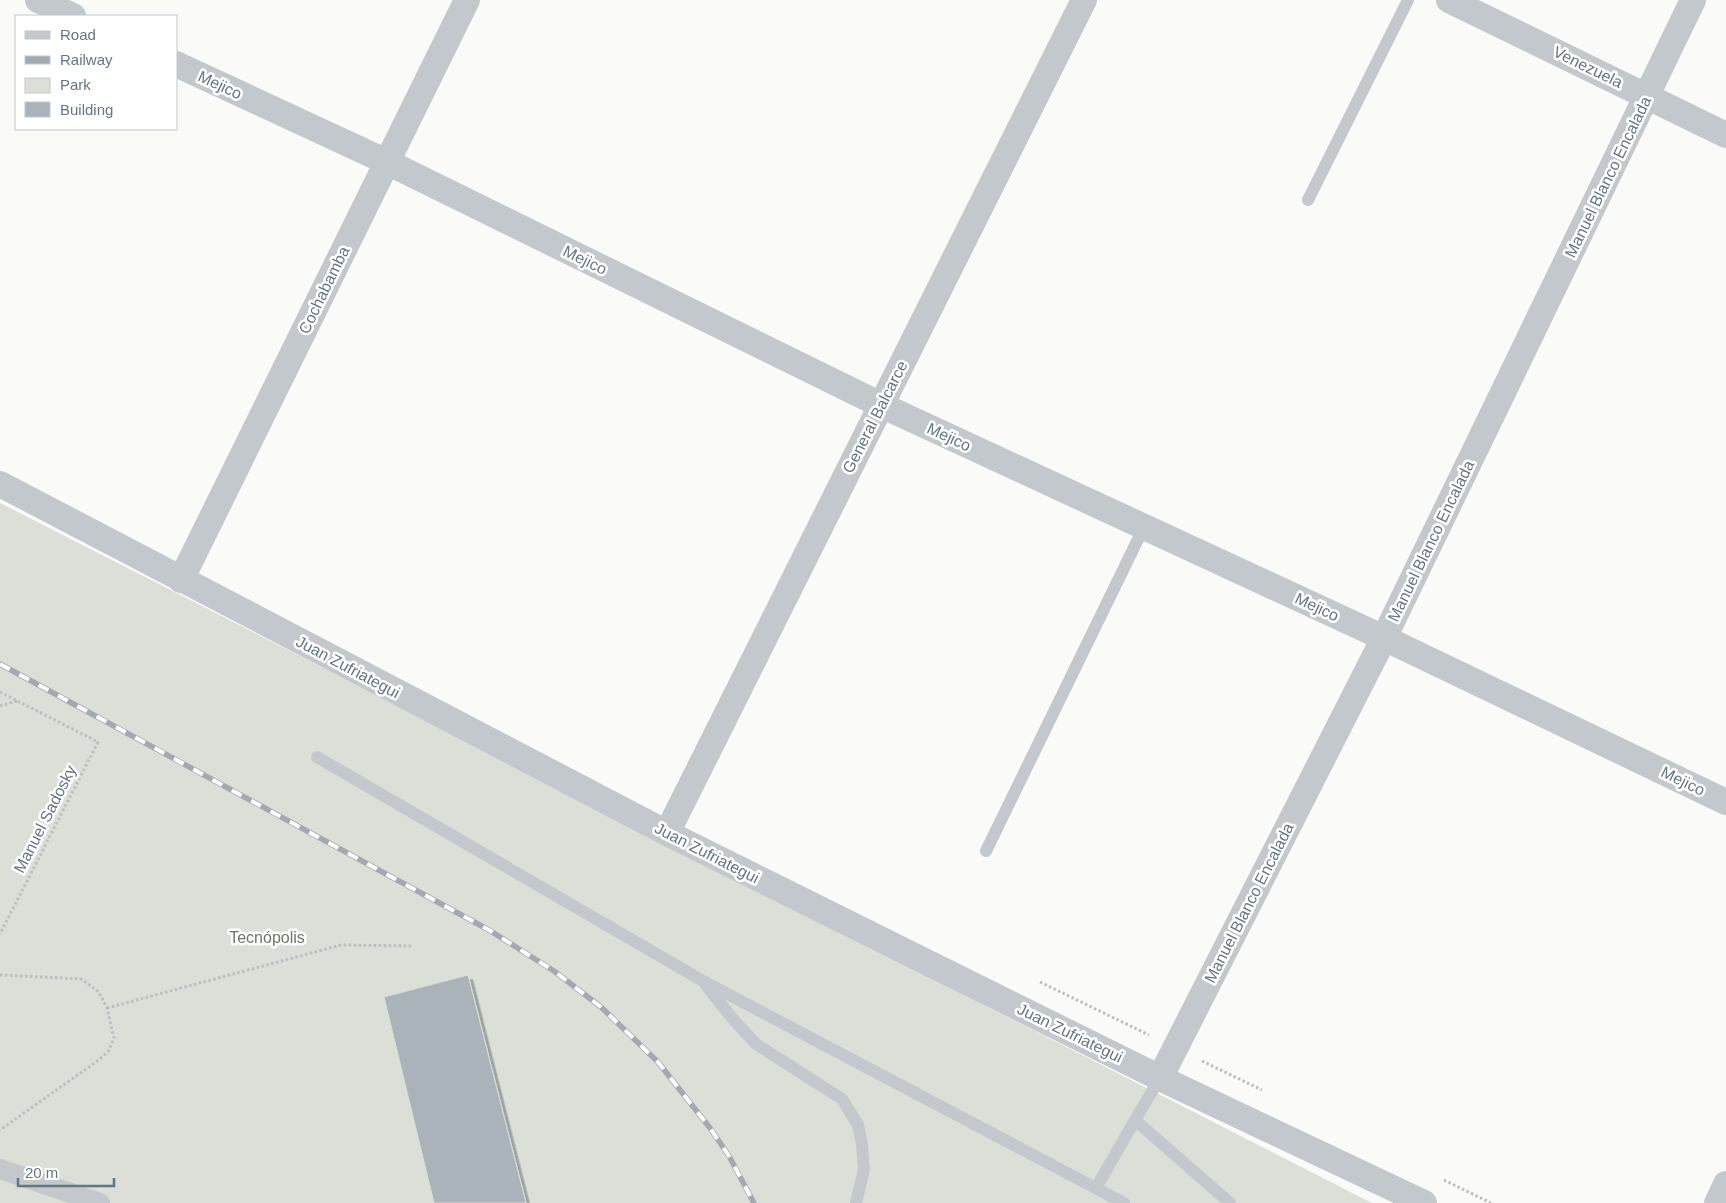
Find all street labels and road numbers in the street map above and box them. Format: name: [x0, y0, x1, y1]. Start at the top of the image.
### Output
street label: Venezuela: [1551, 43, 1625, 91]
street label: Mejico: [195, 68, 245, 103]
street label: Manuel Blanco Encalada: [1562, 94, 1654, 260]
street label: Mejico: [560, 242, 610, 278]
street label: Cochabamba: [295, 243, 353, 336]
street label: General Balcarce: [839, 358, 911, 476]
street label: Mejico: [924, 420, 974, 455]
street label: Manuel Blanco Encalada: [1385, 458, 1477, 624]
street label: Mejico: [1292, 590, 1342, 625]
street label: Juan Zufriategui: [293, 633, 403, 701]
street label: Manuel Sadosky: [11, 762, 79, 876]
street label: Mejico: [1658, 763, 1708, 799]
street label: Juan Zufriategui: [652, 819, 762, 887]
street label: Manuel Blanco Encalada: [1201, 820, 1297, 986]
street label: Juan Zufriategui: [1015, 1000, 1125, 1066]

